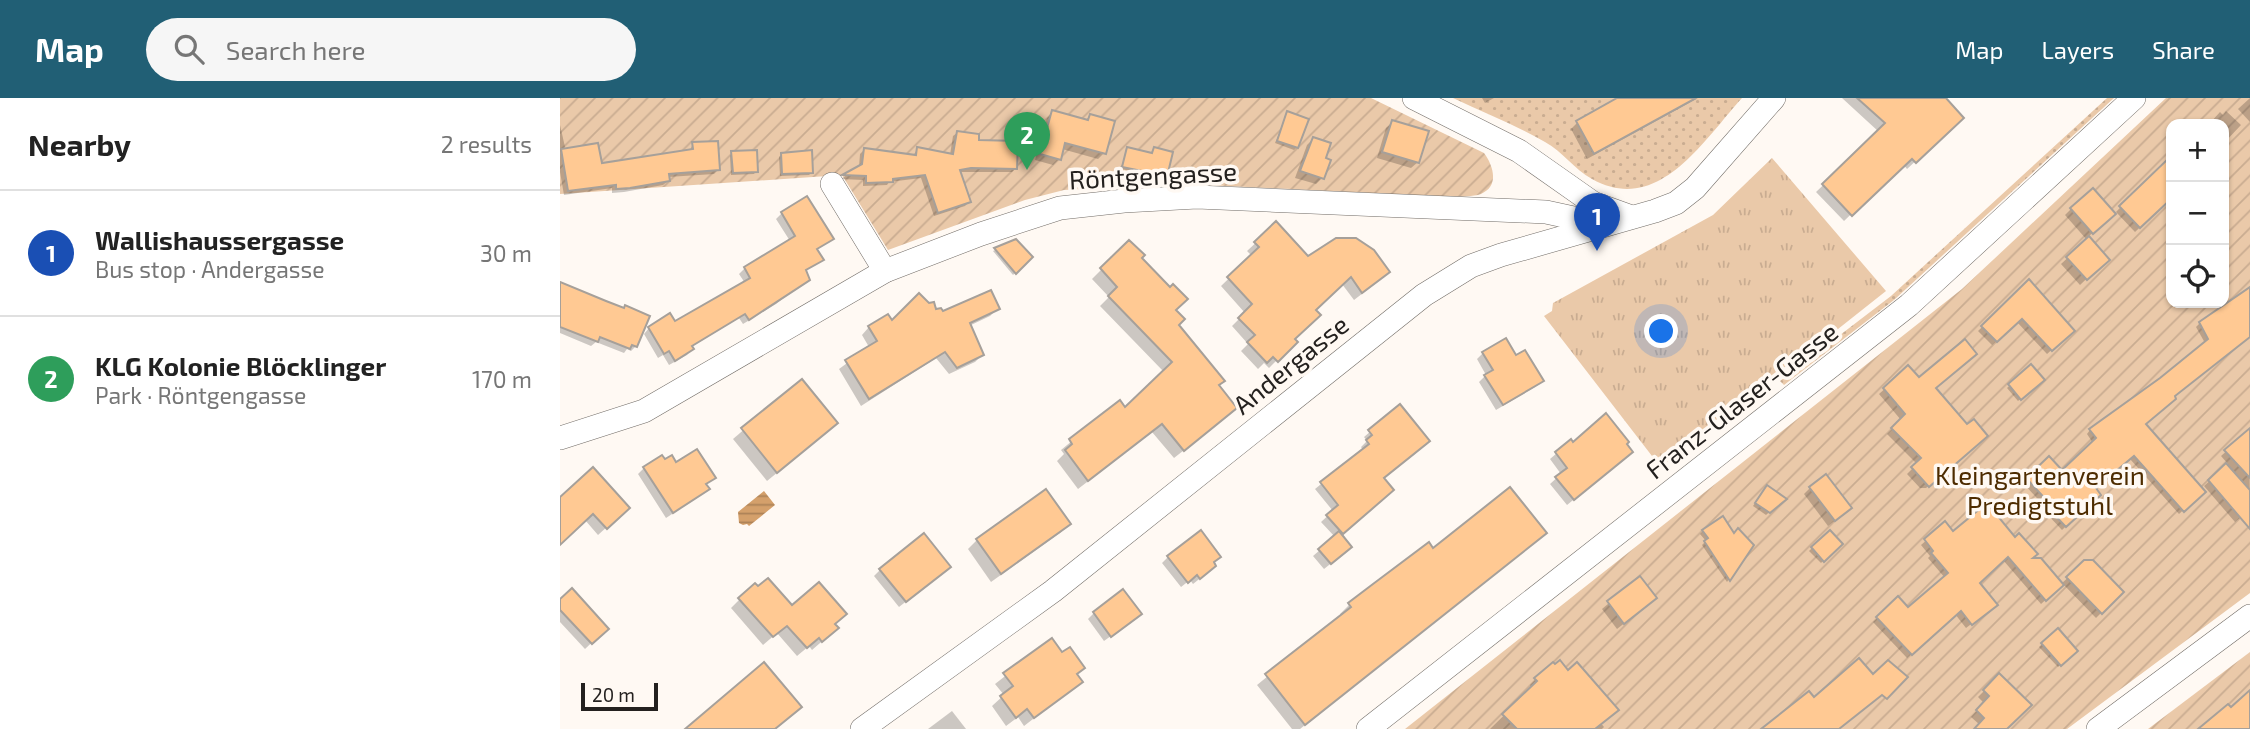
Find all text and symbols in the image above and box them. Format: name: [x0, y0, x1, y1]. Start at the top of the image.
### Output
search box: [146, 18, 636, 81]
text: Map: [35, 29, 104, 69]
icon: search: [170, 30, 208, 68]
text: Search here: [226, 34, 365, 65]
text: Map: [1955, 35, 2003, 64]
text: Layers: [2041, 35, 2114, 64]
text: Share: [2152, 35, 2215, 64]
pin: 2: [1004, 112, 1050, 170]
map controls: [2166, 119, 2229, 308]
button: +: [2166, 119, 2229, 182]
text: Nearby: [28, 126, 131, 162]
text: 2 results: [441, 130, 532, 158]
street label: Röntgengasse: [1068, 155, 1238, 194]
button: −: [2166, 182, 2229, 245]
pin: 1: [1574, 193, 1620, 251]
text: Wallishaussergasse: [95, 224, 344, 255]
text: 1: [46, 239, 56, 267]
text: 30 m: [480, 239, 532, 267]
button: locate: [2166, 245, 2229, 308]
text: Bus stop · Andergasse: [95, 255, 325, 283]
street label: Andergasse: [1226, 308, 1354, 420]
your location: [1644, 314, 1678, 348]
street label: Franz-Glaser-Gasse: [1639, 315, 1843, 484]
text: KLG Kolonie Blöcklinger: [95, 350, 386, 381]
text: 2: [44, 365, 58, 393]
text: 170 m: [472, 365, 532, 393]
text: Park · Röntgengasse: [95, 381, 306, 409]
park label: Kleingartenverein Predigtstuhl: [1935, 459, 2145, 520]
scale bar: [581, 680, 658, 712]
text: 20 m: [592, 683, 635, 706]

